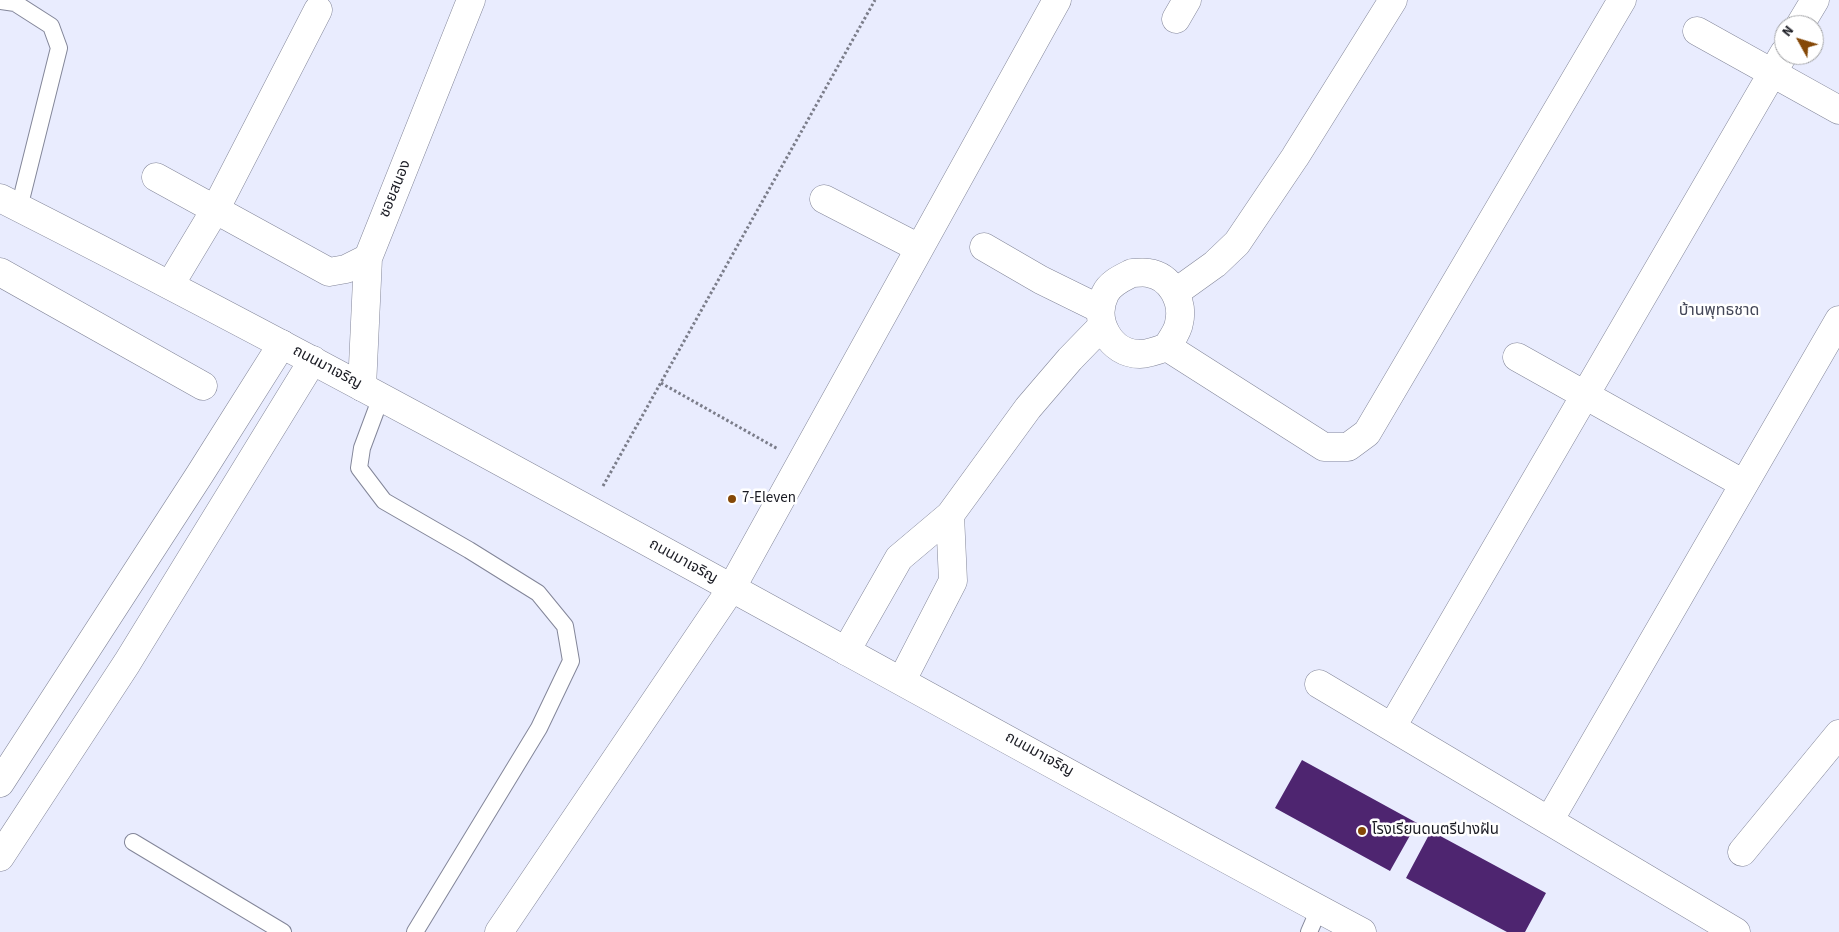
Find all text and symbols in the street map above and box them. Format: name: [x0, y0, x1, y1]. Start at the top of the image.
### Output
north arrow: [1774, 15, 1824, 65]
text: N: [1777, 21, 1799, 41]
street label: ซอยสนอง: [376, 158, 416, 220]
district label: บ้านพุทธชาด: [1679, 301, 1759, 321]
street label: ถนนมาเจริญ: [289, 342, 365, 394]
place label: 7-Eleven: [742, 490, 796, 508]
marker: 7-Eleven: [726, 493, 738, 505]
street label: ถนนมาเจริญ: [646, 536, 720, 588]
street label: ถนนมาเจริญ: [1002, 729, 1076, 781]
place label: โรงเรียนดนตรีปางฝัน: [1372, 822, 1499, 840]
marker: โรงเรียนดนตรีปางฝัน: [1356, 825, 1368, 837]

